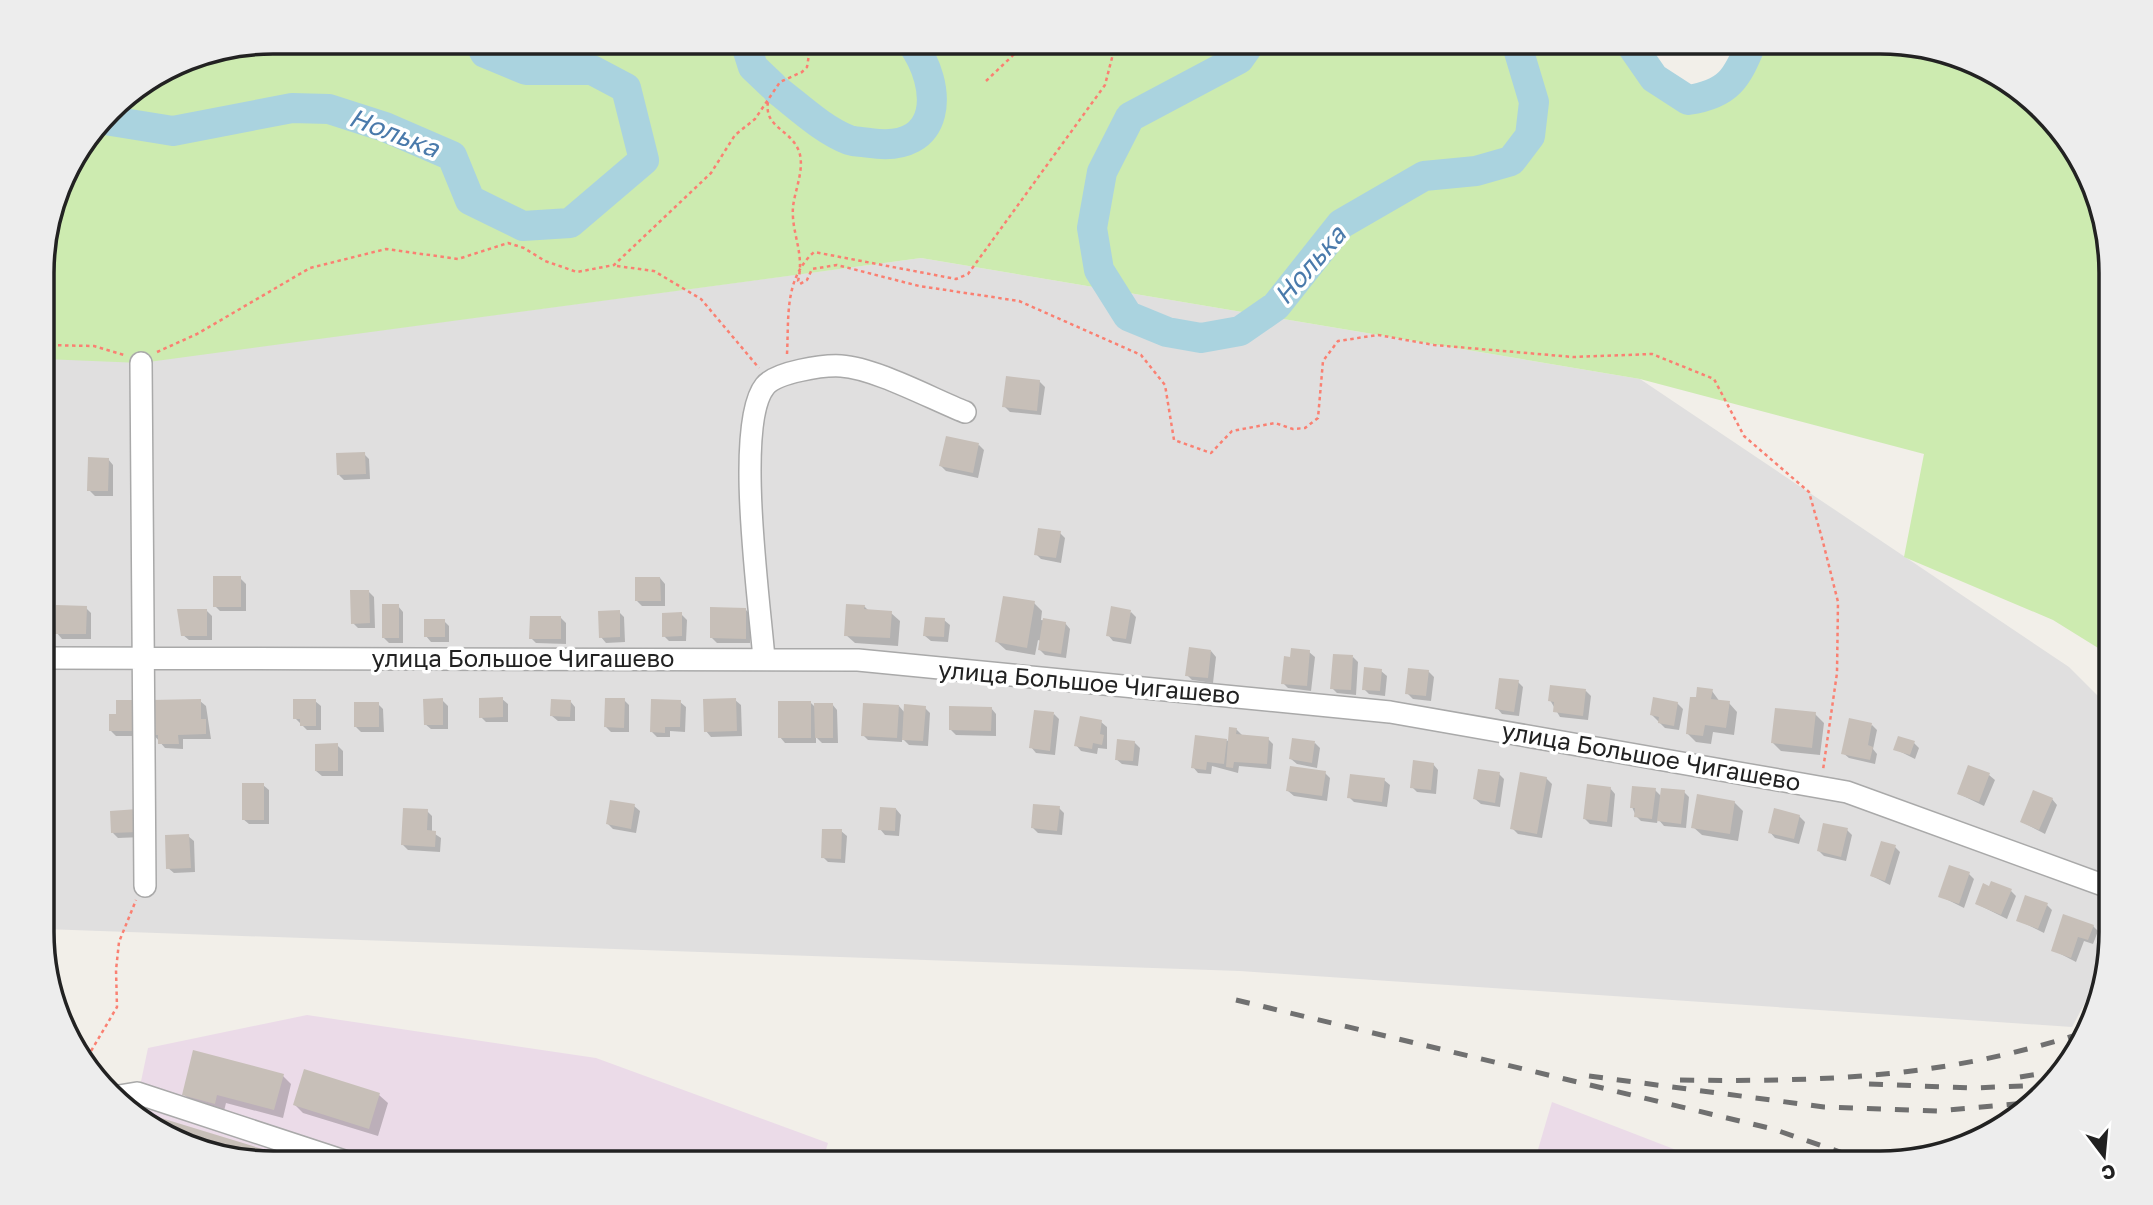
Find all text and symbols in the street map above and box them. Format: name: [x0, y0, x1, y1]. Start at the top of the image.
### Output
water label: Нолька: [345, 101, 445, 164]
water label: Нолька: [1267, 218, 1353, 310]
street label: улица Большое Чигашево: [372, 643, 675, 672]
street label: улица Большое Чигашево: [937, 654, 1241, 709]
street label: улица Большое Чигашево: [1500, 715, 1803, 796]
north arrow: [2069, 1121, 2139, 1191]
text: С: [2099, 1160, 2118, 1186]

